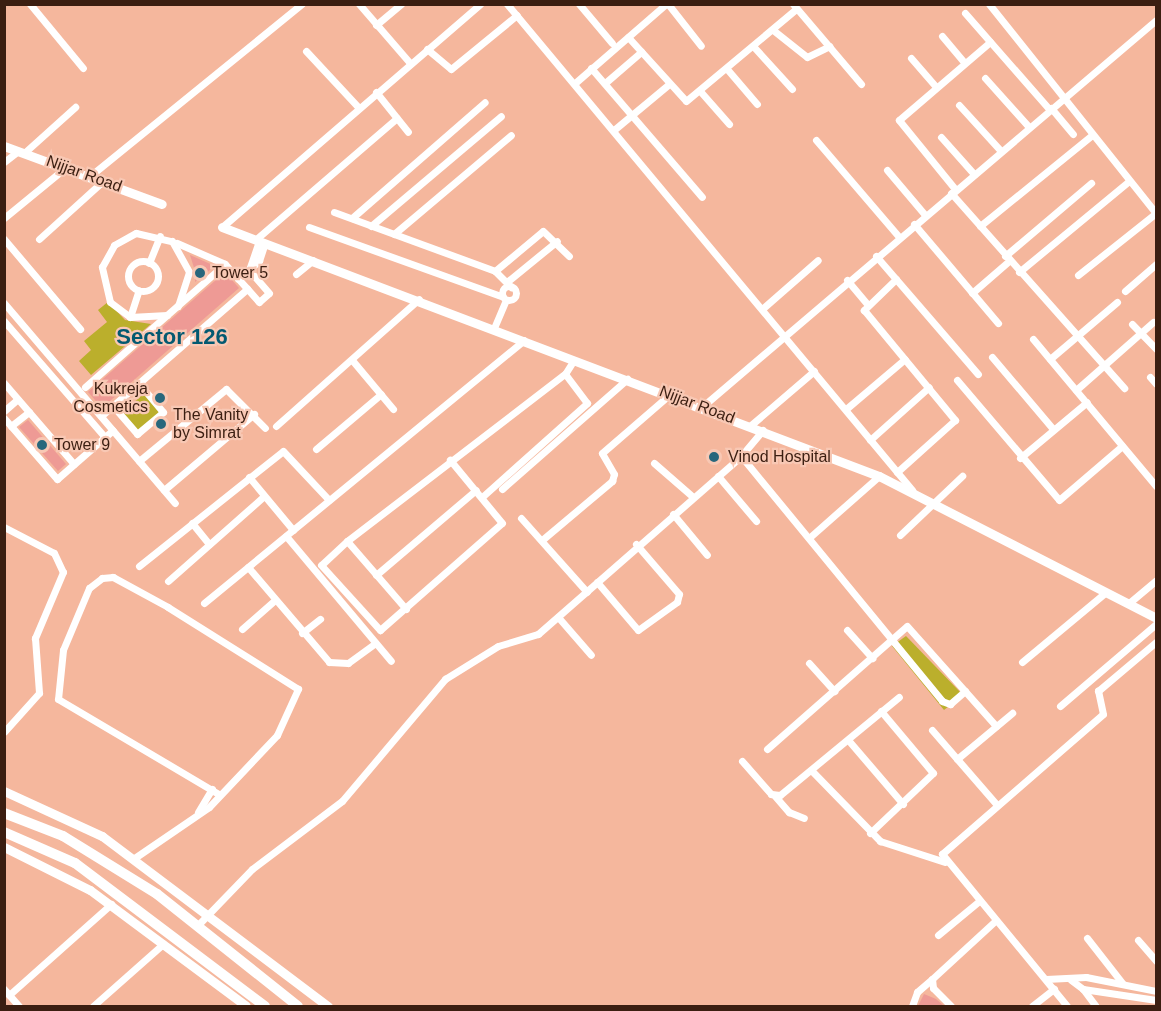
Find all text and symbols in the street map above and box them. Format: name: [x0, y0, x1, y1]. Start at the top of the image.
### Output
street label: Nijjar Road: [44, 151, 124, 197]
place label: Tower 5: [212, 263, 268, 283]
marker: Tower 5: [193, 266, 207, 280]
district label: Sector 126: [116, 324, 228, 350]
place label: Kukreja Cosmetics: [73, 379, 148, 417]
street label: Nijjar Road: [657, 382, 737, 428]
marker: Kukreja Cosmetics: [153, 391, 167, 405]
place label: The Vanity by Simrat: [173, 405, 248, 443]
marker: The Vanity by Simrat: [154, 417, 168, 431]
place label: Tower 9: [54, 435, 110, 455]
marker: Tower 9: [35, 438, 49, 452]
place label: Vinod Hospital: [728, 447, 831, 467]
marker: Vinod Hospital: [705, 448, 723, 466]

